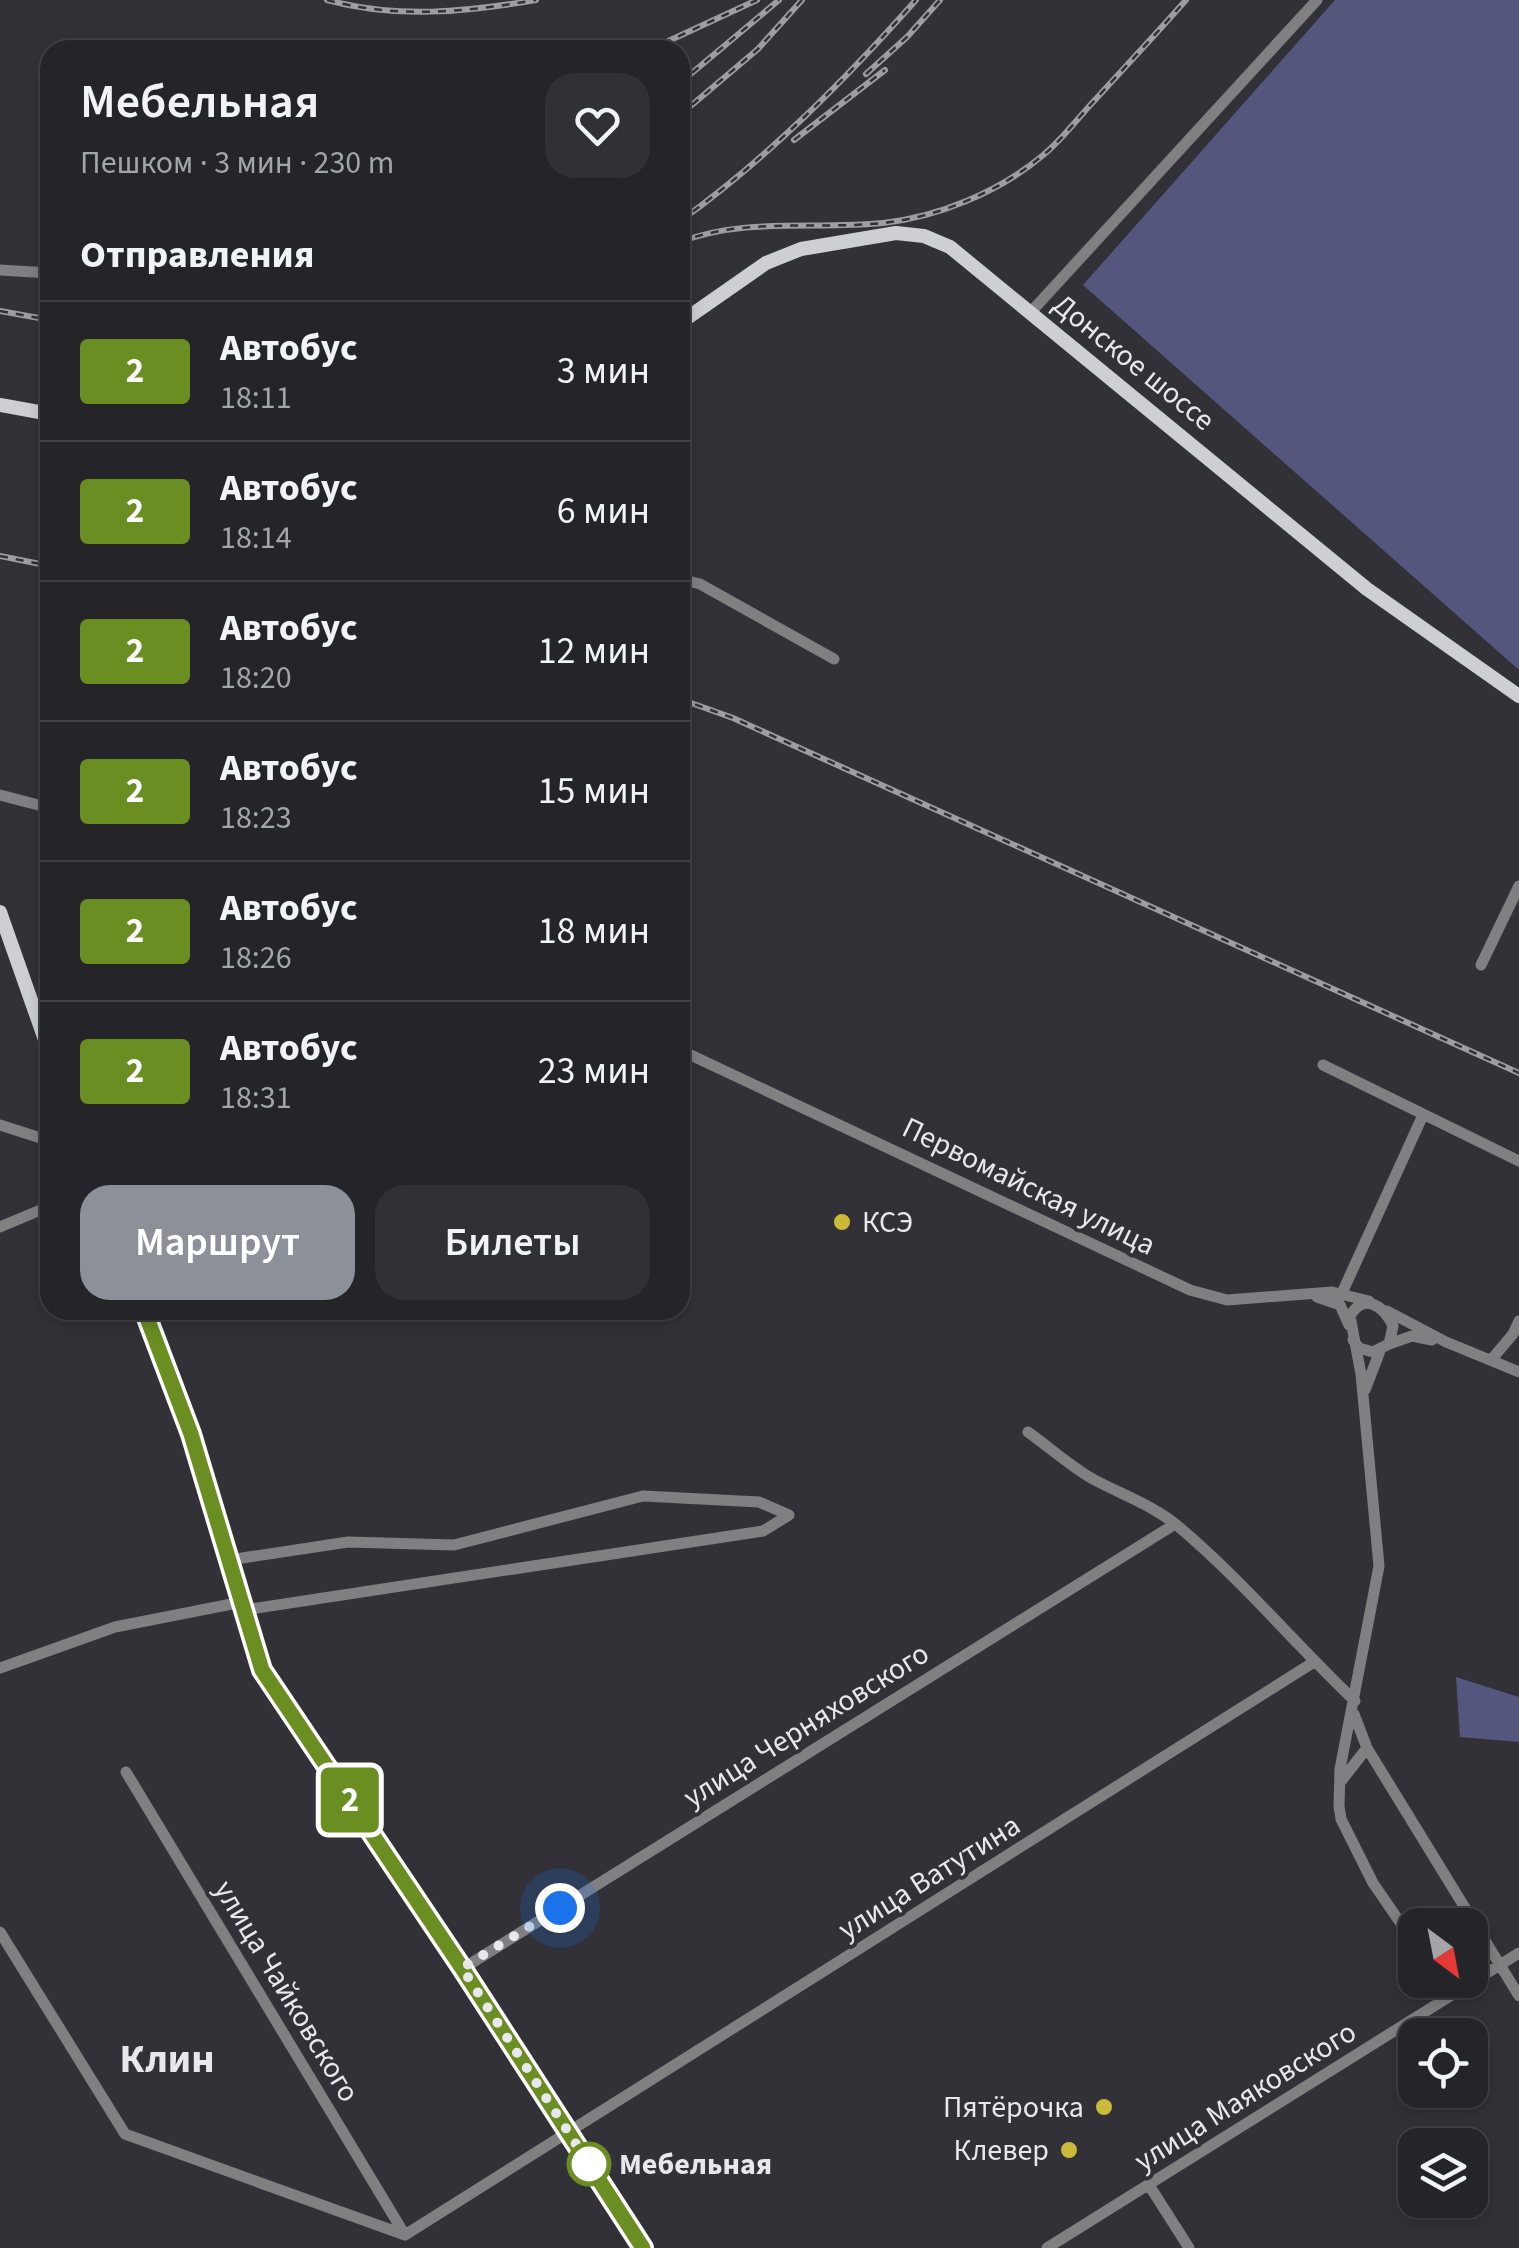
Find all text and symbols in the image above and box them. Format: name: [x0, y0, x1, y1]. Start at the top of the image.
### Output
text: Мебельная: [80, 68, 319, 136]
button: heart: [545, 73, 650, 178]
text: Пешком · 3 мин · 230 m: [80, 140, 394, 186]
text: Отправления: [80, 228, 314, 282]
street label: Донское шоссе: [1043, 284, 1224, 441]
text: Автобус: [220, 321, 358, 375]
text: 3 мин: [557, 344, 650, 398]
text: 2: [126, 346, 144, 396]
text: 18:11: [220, 375, 292, 421]
text: Автобус: [220, 461, 358, 515]
text: 6 мин: [557, 484, 650, 538]
text: 2: [126, 486, 144, 536]
text: 18:14: [220, 515, 292, 561]
text: Автобус: [220, 601, 358, 655]
text: 12 мин: [538, 624, 650, 678]
text: 2: [126, 626, 144, 676]
text: 18:20: [220, 655, 292, 701]
text: Автобус: [220, 741, 358, 795]
text: 15 мин: [538, 764, 650, 818]
text: 2: [126, 766, 144, 816]
text: 18:23: [220, 795, 292, 841]
text: Автобус: [220, 881, 358, 935]
text: 18 мин: [538, 904, 650, 958]
text: 2: [126, 906, 144, 956]
text: 18:26: [220, 935, 292, 981]
text: Автобус: [220, 1021, 358, 1075]
text: 23 мин: [538, 1044, 650, 1098]
text: 2: [126, 1046, 144, 1096]
text: 18:31: [220, 1075, 292, 1121]
street label: Первомайская улица: [895, 1106, 1163, 1266]
button: Маршрут: [80, 1185, 355, 1300]
button: Билеты: [375, 1185, 650, 1300]
place label: КСЭ: [862, 1201, 913, 1244]
marker: КСЭ: [831, 1211, 853, 1233]
street label: улица Черняховского: [675, 1632, 937, 1818]
line badge: 2: [318, 1768, 382, 1832]
text: 2: [341, 1775, 359, 1825]
street label: улица Ватутина: [830, 1804, 1029, 1951]
street label: улица Чайковского: [203, 1872, 370, 2110]
your location: [535, 1883, 585, 1933]
north arrow: [1398, 1908, 1488, 1998]
map controls: [1398, 1908, 1488, 2218]
street label: улица Маяковского: [1126, 2011, 1365, 2182]
button: locate: [1398, 2018, 1488, 2108]
district label: Клин: [120, 2031, 214, 2088]
place label: Пятёрочка: [943, 2086, 1084, 2129]
marker: Пятёрочка: [1093, 2096, 1115, 2118]
button: layers: [1398, 2128, 1488, 2218]
place label: Клевер: [953, 2129, 1049, 2172]
marker: Клевер: [1058, 2139, 1080, 2161]
marker: Мебельная: [568, 2143, 610, 2185]
place label: Мебельная: [619, 2143, 772, 2186]

